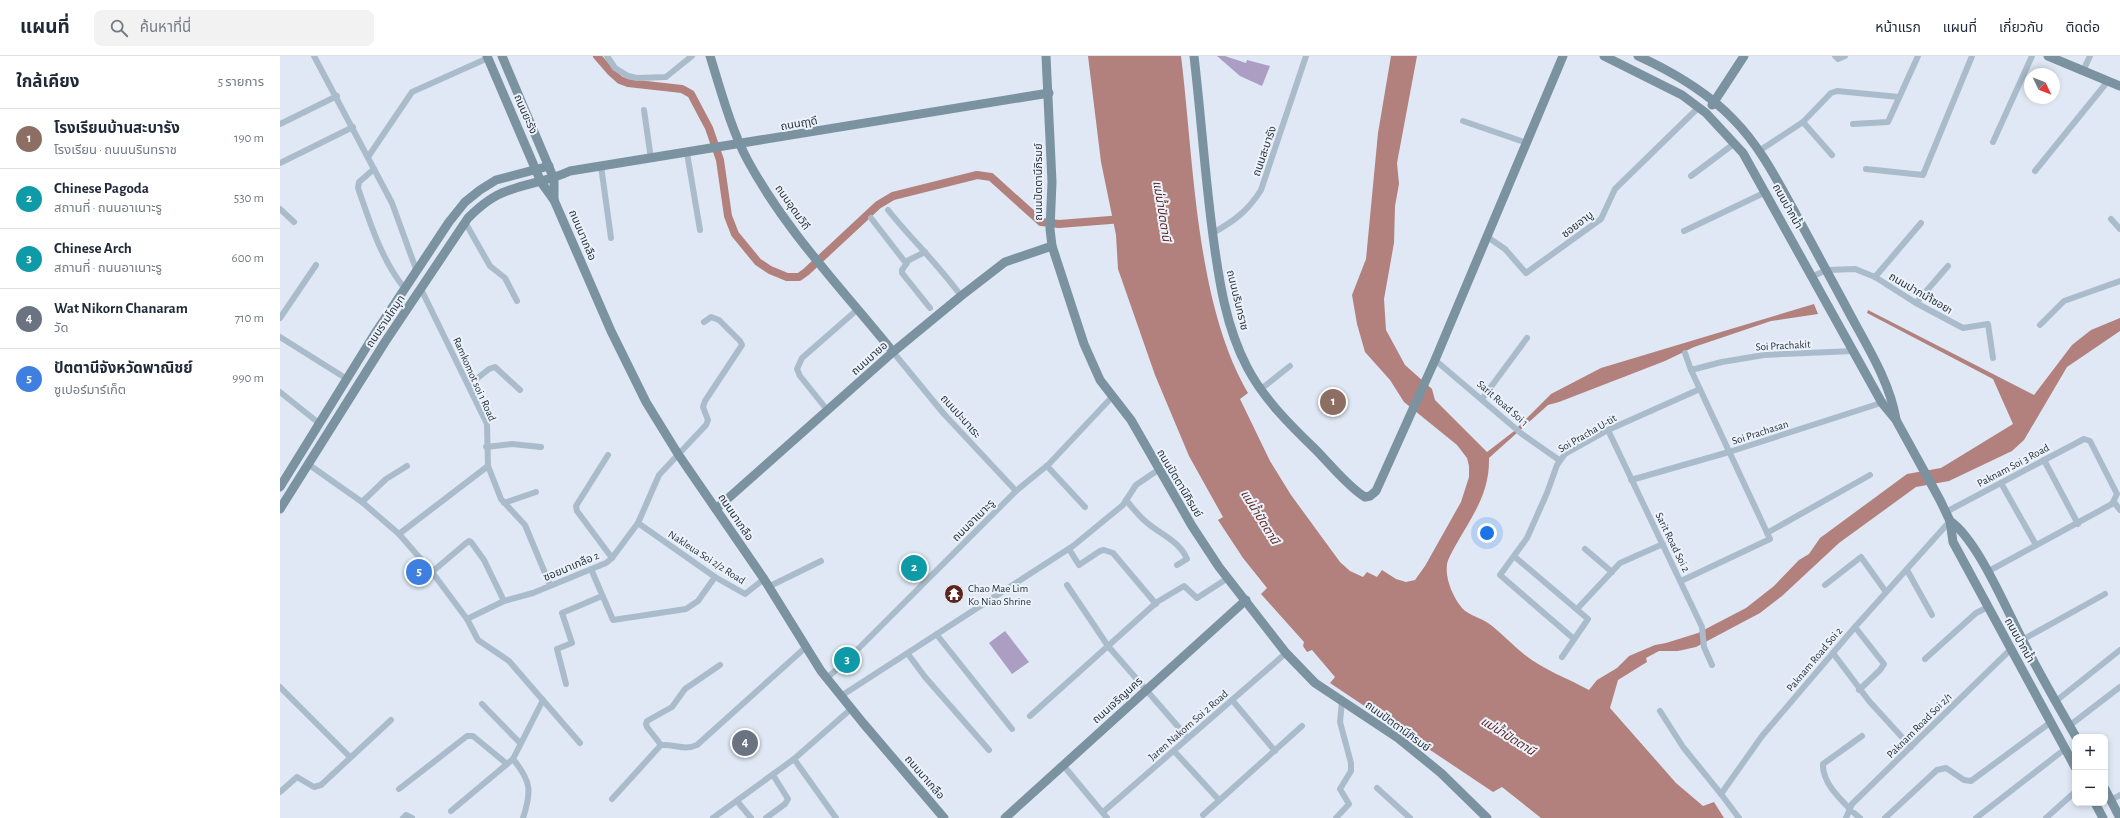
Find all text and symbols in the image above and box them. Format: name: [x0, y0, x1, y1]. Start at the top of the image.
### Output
search box: [94, 10, 374, 46]
icon: search: [108, 17, 130, 39]
text: แผนที่: [20, 18, 70, 37]
text: ค้นหาที่นี่: [140, 20, 191, 35]
text: หน้าแรก: [1875, 21, 1921, 35]
text: แผนที่: [1943, 21, 1977, 35]
text: เกี่ยวกับ: [1999, 21, 2044, 35]
text: ติดต่อ: [2066, 21, 2100, 35]
north arrow: [2024, 68, 2060, 104]
text: ใกล้เคียง: [16, 73, 79, 90]
text: 5 รายการ: [218, 76, 264, 89]
street label: ถนนยะรัง: [512, 93, 539, 136]
street label: ถนนฤๅดี: [780, 115, 819, 133]
text: โรงเรียนบ้านสะบารัง: [54, 121, 180, 136]
street label: ถนนสะบารัง: [1251, 124, 1278, 178]
text: 1: [27, 132, 31, 145]
text: 190 m: [234, 132, 264, 145]
street label: ถนนปัตตานีภิรมย์: [1033, 143, 1044, 221]
text: โรงเรียน · ถนนนรินทราช: [54, 144, 177, 157]
water label: แม่น้ำปัตตานี: [1151, 179, 1176, 244]
text: Chinese Pagoda: [54, 181, 149, 196]
street label: ถนนปากน้ำ: [1771, 181, 1807, 230]
street label: ถนนอุดมวิถี: [772, 183, 812, 232]
text: 2: [26, 192, 32, 205]
text: 530 m: [234, 192, 264, 205]
text: สถานที่ · ถนนอาเนาะรู: [54, 202, 162, 215]
street label: ถนนนาเกลือ: [567, 208, 598, 262]
street label: ซอยอาบู: [1559, 209, 1596, 241]
text: Chinese Arch: [54, 241, 132, 256]
text: 3: [26, 252, 32, 265]
text: 600 m: [232, 252, 264, 265]
text: สถานที่ · ถนนอาเนาะรู: [54, 262, 162, 275]
street label: ถนนนรินทราช: [1225, 269, 1250, 331]
street label: ถนนปากนำ้ซอย1: [1887, 271, 1955, 316]
street label: ถนนรามโกมุท: [364, 293, 408, 350]
text: Wat Nikorn Chanaram: [54, 301, 188, 316]
text: 4: [26, 312, 32, 325]
text: 710 m: [235, 312, 264, 325]
text: วัด: [54, 322, 68, 335]
street label: Ramkomot soi 1 Road: [451, 336, 498, 423]
street label: Soi Prachakit: [1755, 339, 1811, 352]
street label: ถนนมายอ: [849, 340, 889, 377]
text: ปัตตานีจังหวัดพาณิชย์: [54, 361, 193, 376]
text: 5: [26, 372, 32, 385]
text: 990 m: [232, 372, 264, 385]
street label: Sarit Road Soi 1: [1475, 378, 1530, 428]
text: ซูเปอร์มาร์เก็ต: [54, 384, 126, 397]
pin: 1: [1320, 387, 1346, 417]
street label: ถนนปะนาเระ: [939, 393, 983, 440]
street label: Soi Pracha U-tit: [1556, 412, 1619, 455]
street label: Soi Prachasan: [1731, 418, 1790, 447]
street label: Paknam Soi 3 Road: [1975, 442, 2051, 489]
street label: ถนนปัตตานีภิรมย์: [1155, 447, 1204, 519]
water label: แม่น้ำปัตตานี: [1239, 486, 1285, 548]
street label: ถนนนาเกลือ: [716, 492, 755, 543]
street label: ถนนอาเนาะรู: [950, 497, 997, 544]
street label: Sarit Road Soi 2: [1653, 511, 1692, 574]
your location: [1477, 523, 1497, 543]
street label: Nakleua Soi 2/2 Road: [666, 528, 747, 587]
street label: ซอยนาเกลือ 2: [542, 550, 601, 583]
pin: 2: [901, 553, 927, 583]
pin: 5: [406, 557, 432, 587]
temple icon: Chao Mae Lim Ko Niao Shrine: [943, 583, 965, 605]
place label: Chao Mae Lim Ko Niao Shrine: [968, 583, 1031, 607]
street label: ถนนปากน้ำ: [2003, 615, 2039, 664]
street label: Paknam Road Soi 2: [1784, 625, 1844, 694]
pin: 3: [834, 645, 860, 675]
street label: ถนนเจริญนคร: [1090, 675, 1144, 726]
street label: Jaren Nakorn Soi 2 Road: [1146, 688, 1230, 763]
street label: Paknam Road Soi 2/1: [1885, 691, 1954, 760]
street label: ถนนปัตตานีภิรมย์: [1363, 699, 1432, 754]
water label: แม่น้ำปัตตานี: [1479, 712, 1540, 758]
pin: 4: [732, 728, 758, 758]
map controls: [2072, 734, 2108, 806]
button: +: [2072, 734, 2108, 770]
street label: ถนนนาเกลือ: [903, 753, 946, 801]
button: −: [2072, 770, 2108, 806]

